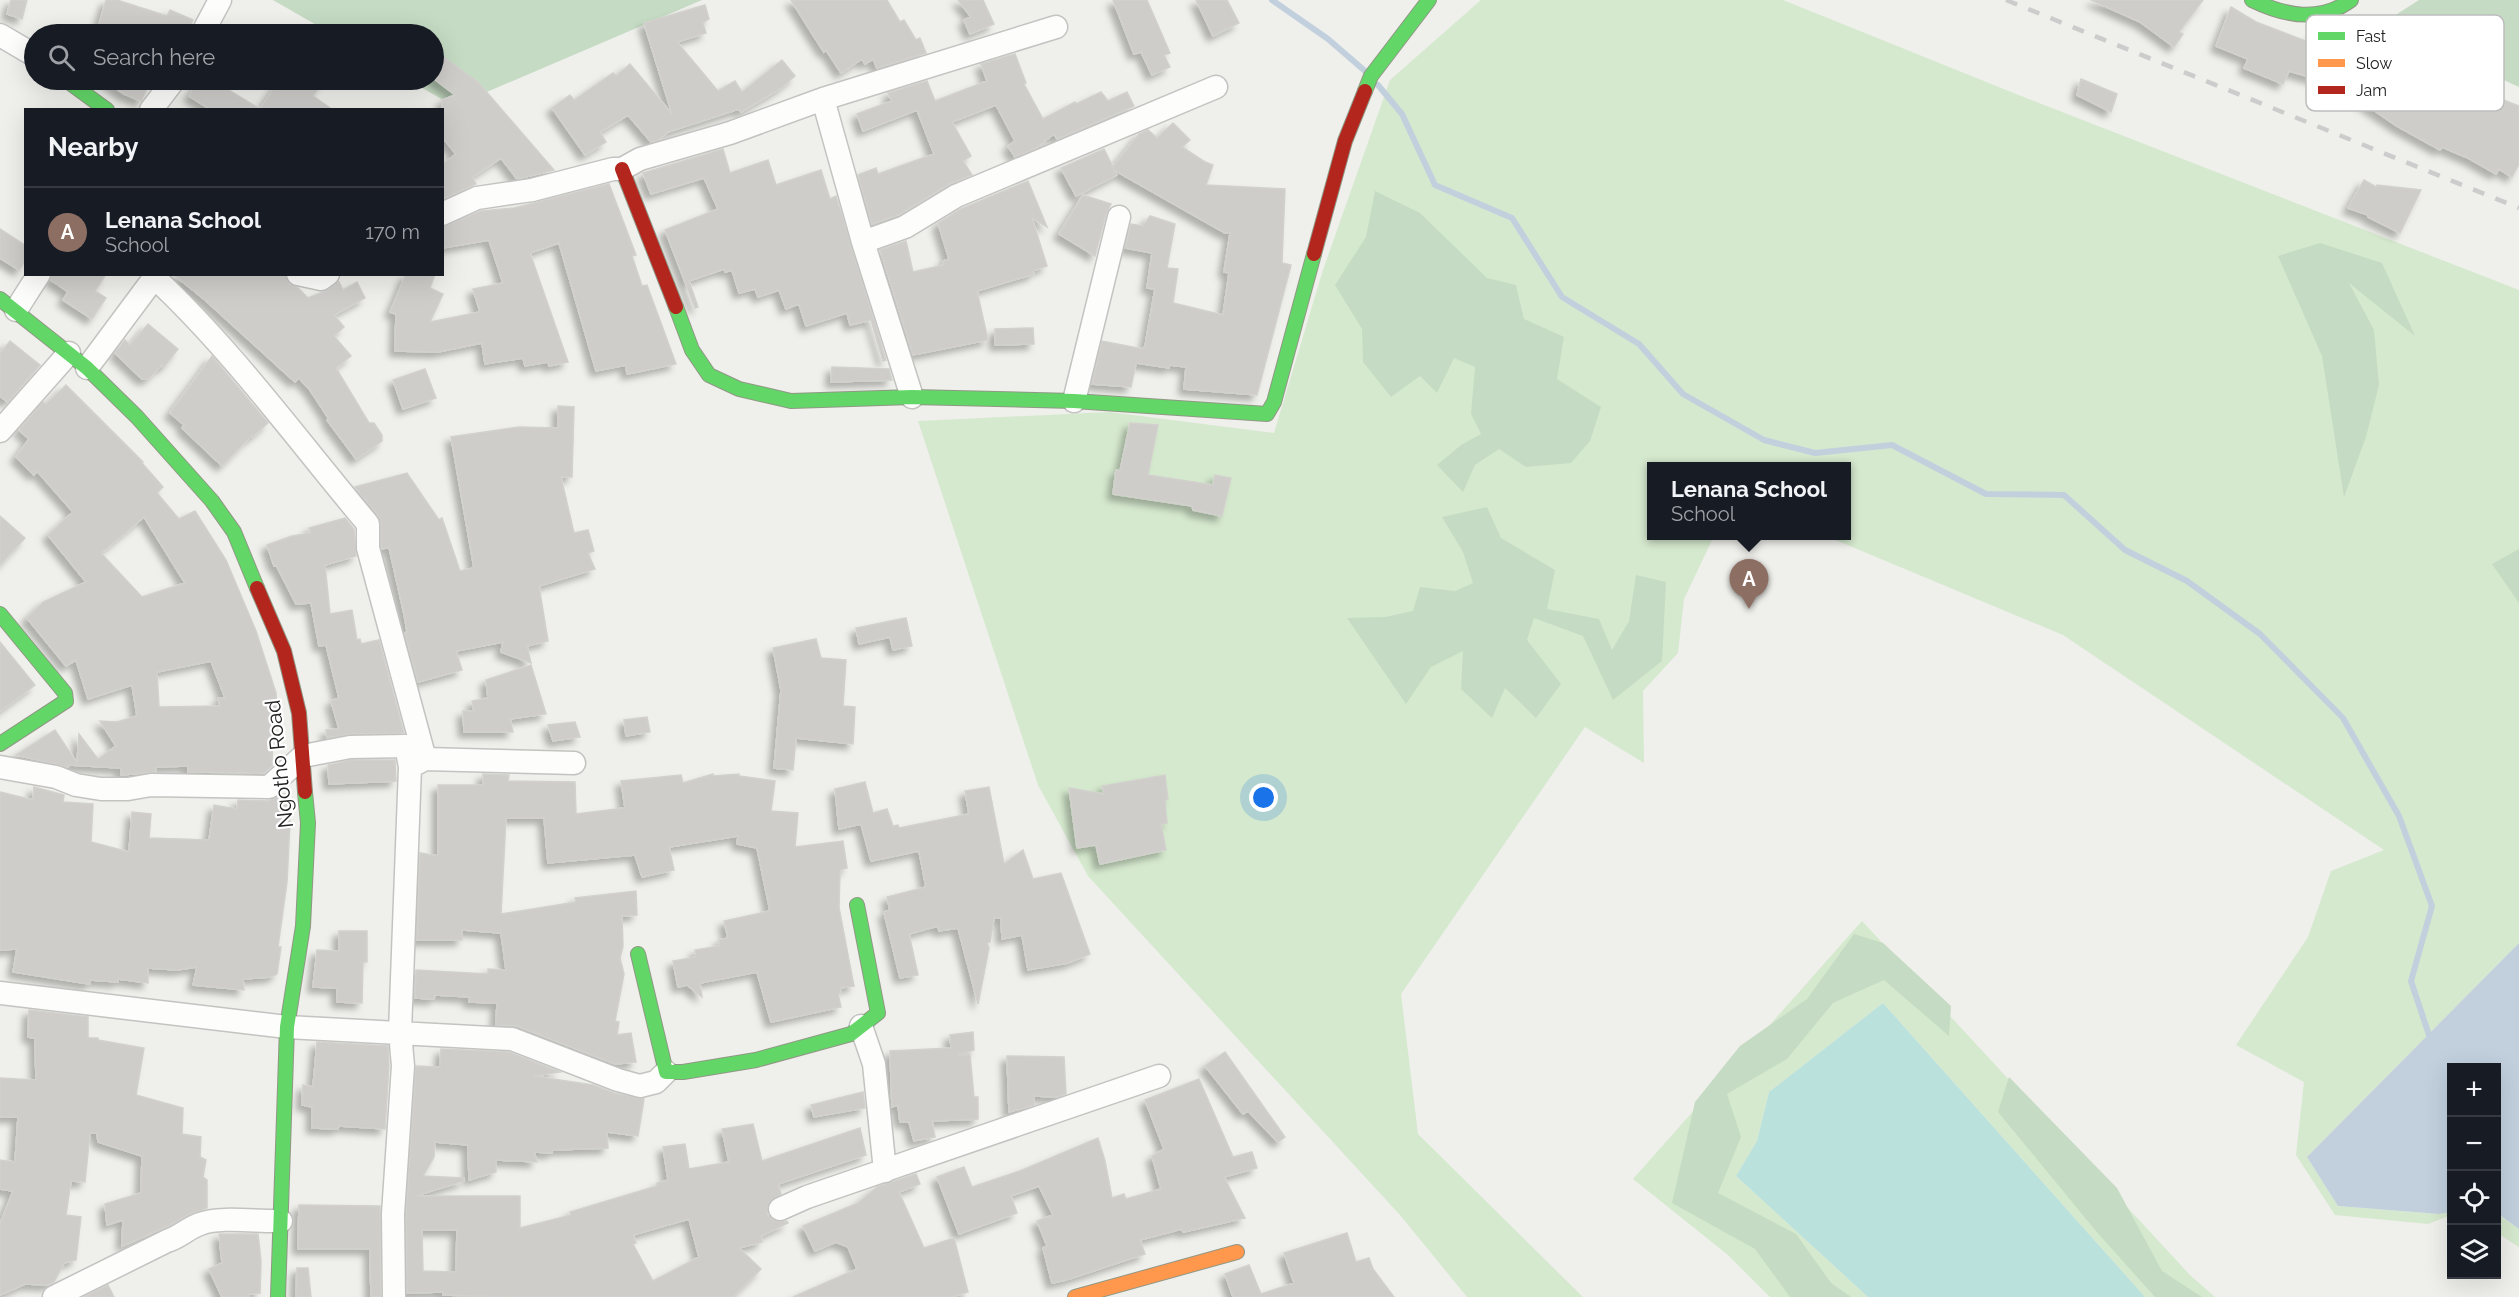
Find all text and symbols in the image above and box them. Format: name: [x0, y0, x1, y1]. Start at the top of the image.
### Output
legend: [2306, 15, 2504, 111]
search box: [24, 24, 444, 90]
text: Fast: [2356, 27, 2387, 46]
icon: search: [45, 41, 78, 74]
text: Search here: [93, 44, 215, 70]
text: Slow: [2356, 54, 2392, 73]
text: Jam: [2356, 81, 2387, 100]
text: Nearby: [48, 132, 138, 162]
text: Lenana School: [105, 207, 261, 233]
text: A: [61, 220, 74, 244]
text: 170 m: [365, 220, 420, 244]
text: School: [105, 233, 169, 257]
popup: [1647, 462, 1851, 540]
text: Lenana School: [1671, 476, 1827, 502]
text: School: [1671, 502, 1735, 526]
pin: A: [1730, 560, 1768, 609]
street label: Ngotho Road: [260, 699, 298, 829]
your location: [1249, 783, 1278, 812]
map controls: [2447, 1063, 2501, 1279]
button: +: [2447, 1063, 2501, 1117]
button: −: [2447, 1117, 2501, 1171]
button: locate: [2447, 1171, 2501, 1225]
button: layers: [2447, 1225, 2501, 1279]

